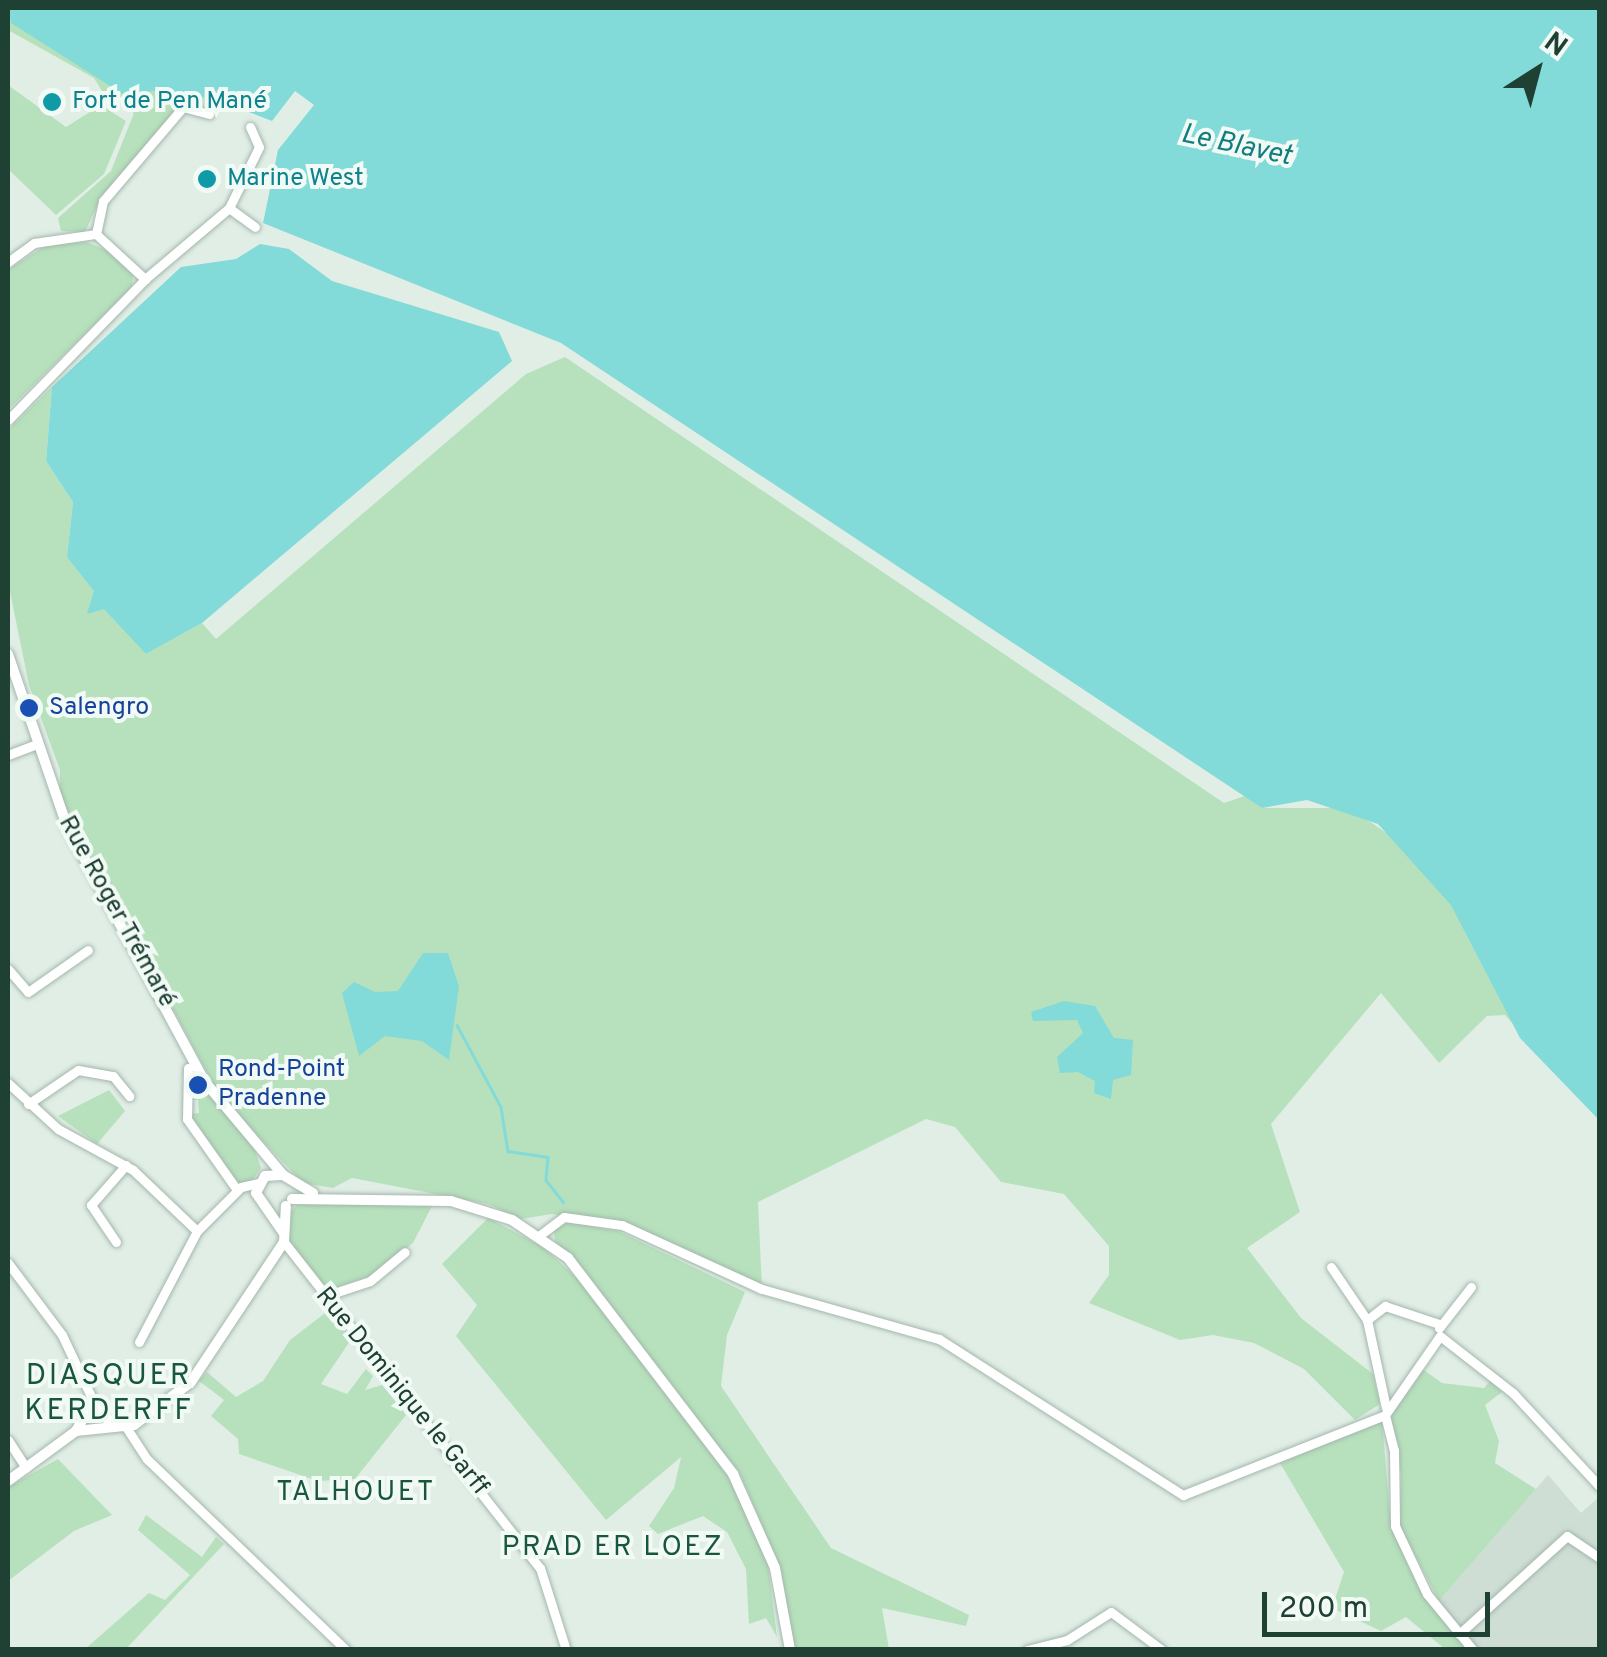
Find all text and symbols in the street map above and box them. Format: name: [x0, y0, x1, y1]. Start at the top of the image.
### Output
north arrow: [1487, 20, 1587, 120]
text: N: [1536, 25, 1573, 66]
place label: Fort de Pen Mané: [72, 87, 267, 117]
marker: Fort de Pen Mané: [41, 91, 63, 113]
water label: Le Blavet: [1178, 118, 1294, 174]
place label: Marine West: [227, 164, 364, 194]
marker: Marine West: [196, 168, 218, 190]
place label: Salengro: [49, 693, 149, 723]
marker: Salengro: [18, 697, 40, 719]
street label: Rue Roger Trémaré: [51, 811, 181, 1013]
place label: Rond-Point Pradenne: [218, 1056, 345, 1115]
marker: Rond-Point Pradenne: [187, 1074, 209, 1096]
street label: Rue Dominique le Garff: [308, 1282, 494, 1502]
district label: DIASQUER KERDERFF: [24, 1359, 194, 1430]
district label: TALHOUET: [276, 1476, 436, 1510]
district label: PRAD ER LOEZ: [502, 1531, 724, 1565]
scale bar: [1267, 1572, 1494, 1634]
text: 200 m: [1279, 1591, 1368, 1628]

